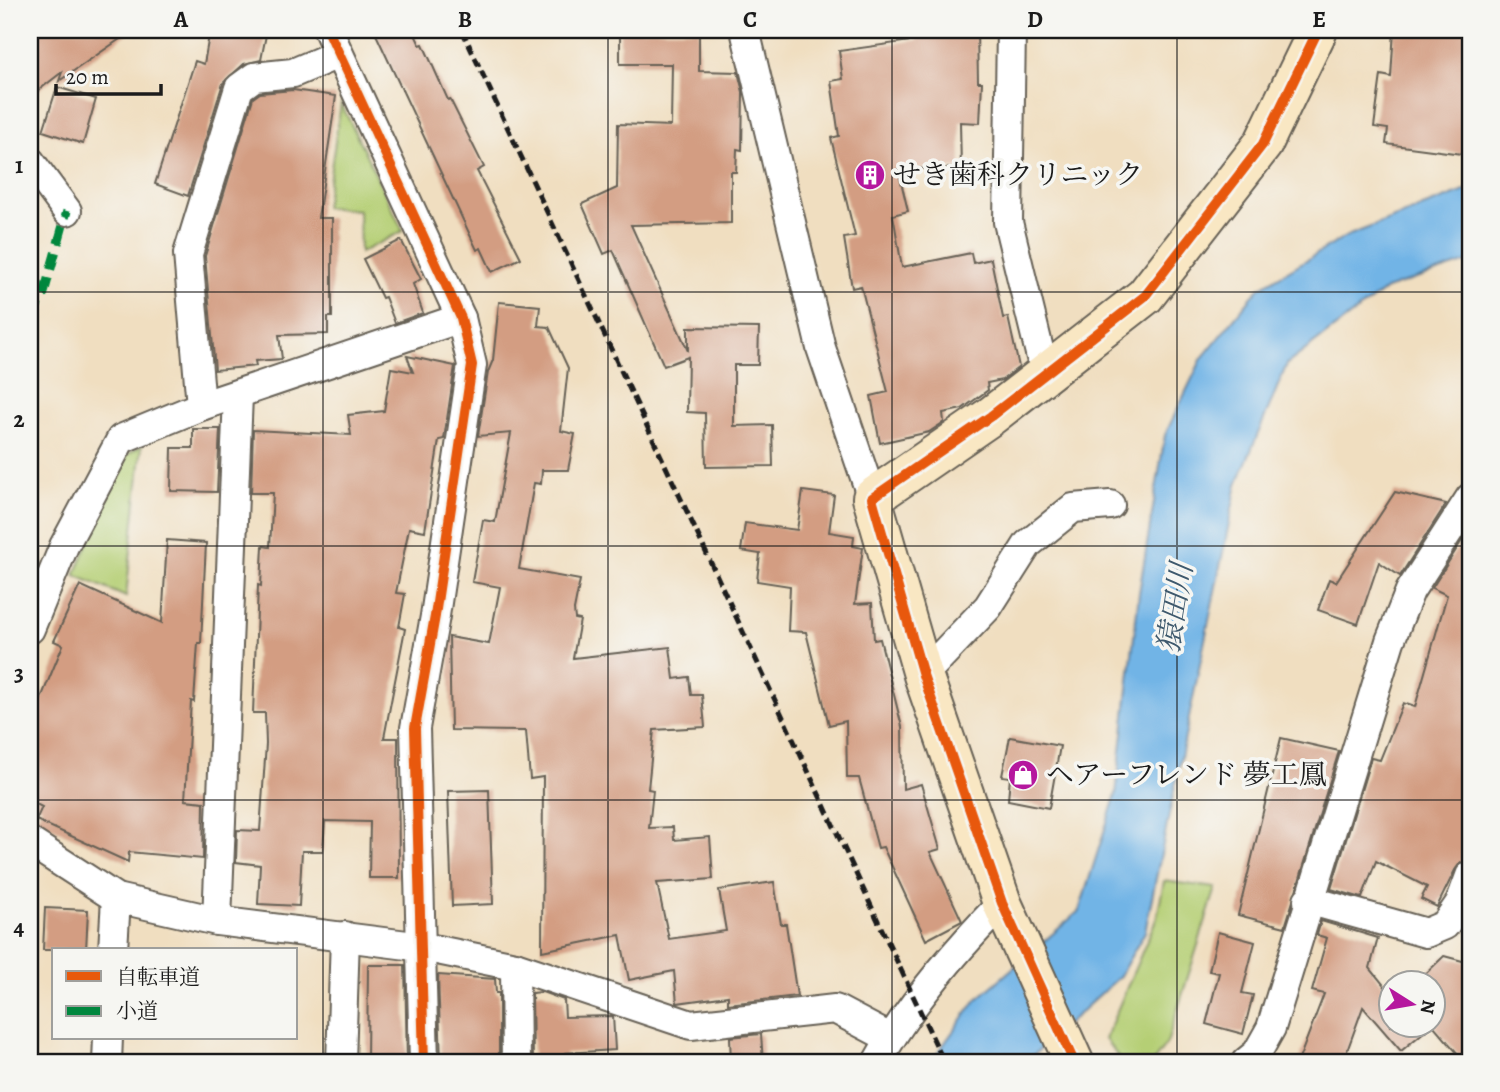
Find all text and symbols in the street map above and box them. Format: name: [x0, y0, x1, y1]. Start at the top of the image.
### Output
text: A: [173, 4, 189, 35]
text: B: [458, 4, 472, 35]
text: C: [743, 4, 757, 35]
text: D: [1027, 4, 1043, 35]
text: E: [1312, 4, 1326, 35]
scale bar: [56, 52, 161, 96]
text: 20 m: [66, 63, 109, 91]
text: 1: [15, 150, 23, 181]
place label: せき歯科クリニック: [893, 156, 1143, 194]
building icon: せき歯科クリニック: [853, 158, 887, 192]
text: 2: [13, 404, 25, 435]
water label: 猿田川: [1148, 557, 1202, 656]
text: 3: [14, 658, 24, 689]
place label: ヘアーフレンド 夢工鳳: [1046, 756, 1327, 794]
shop icon: ヘアーフレンド 夢工鳳: [1006, 758, 1040, 792]
text: 4: [14, 912, 25, 943]
legend: [52, 948, 298, 1040]
text: 自転車道: [116, 963, 200, 991]
north arrow: [1378, 970, 1448, 1040]
text: 小道: [116, 997, 158, 1025]
text: N: [1414, 998, 1442, 1016]

